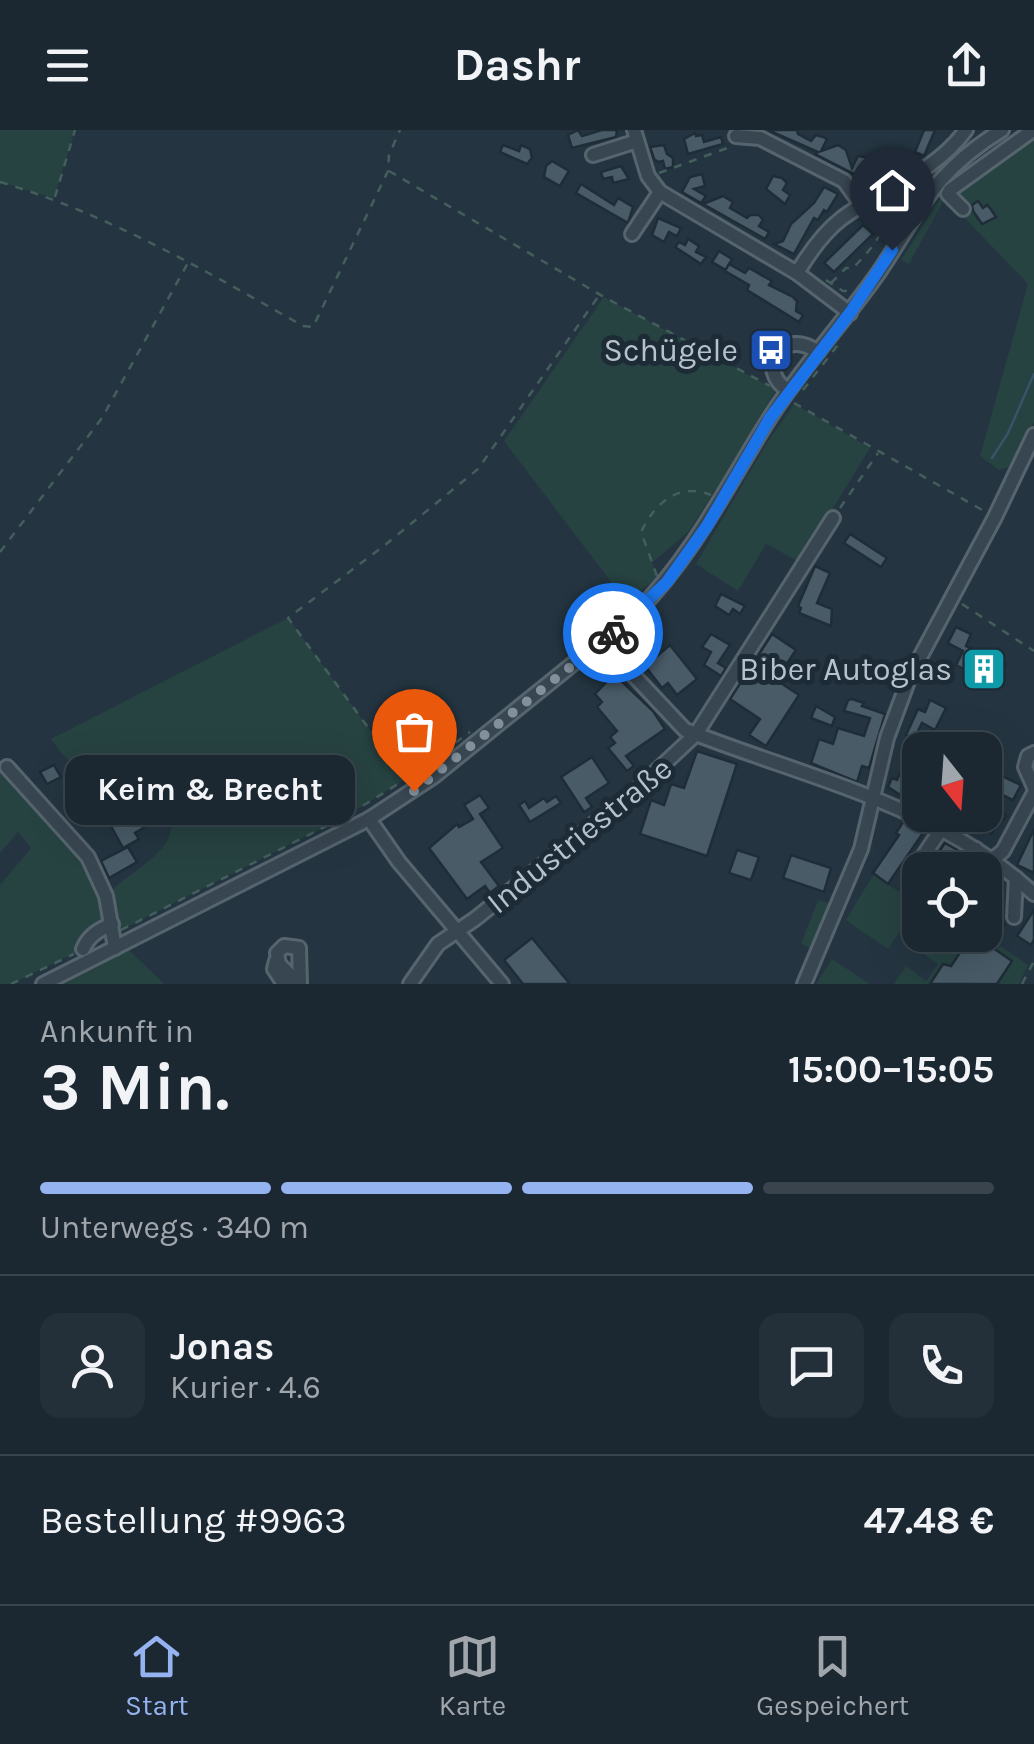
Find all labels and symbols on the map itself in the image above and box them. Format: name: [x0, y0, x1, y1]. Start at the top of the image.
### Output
pin: [850, 148, 935, 251]
bus stop icon: Schügele: [748, 327, 794, 373]
place label: Schügele: [604, 332, 738, 369]
courier: [563, 583, 663, 683]
building icon: Biber Autoglas: [961, 646, 1007, 692]
place label: Biber Autoglas: [739, 651, 952, 688]
pin: [372, 689, 457, 792]
north arrow: [902, 732, 1002, 832]
street label: Industriestraße: [479, 750, 679, 921]
callout: Keim & Brecht: [64, 756, 354, 826]

